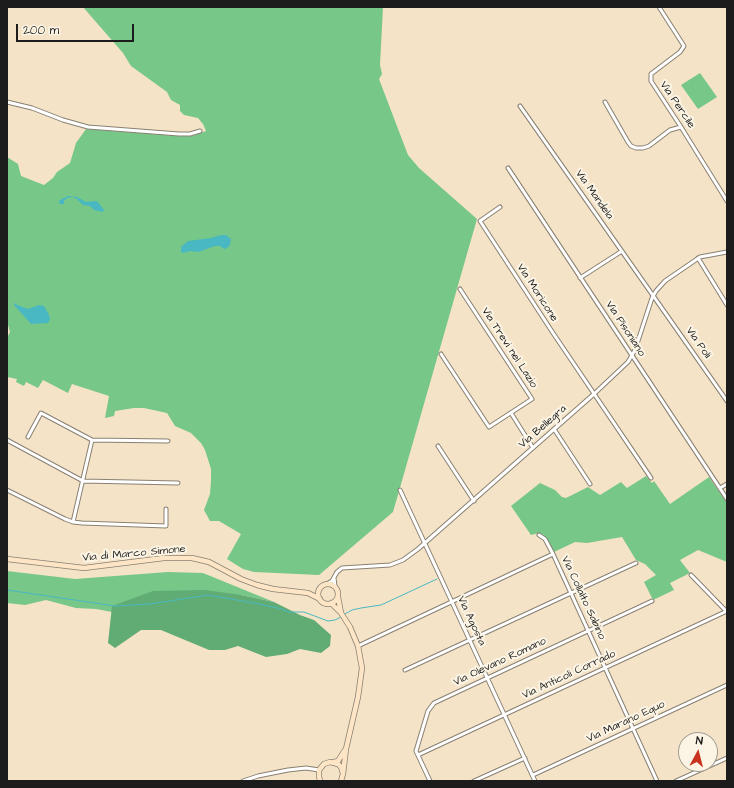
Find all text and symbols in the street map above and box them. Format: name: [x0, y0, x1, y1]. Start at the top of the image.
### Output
scale bar: [18, 16, 136, 42]
text: 200 m: [23, 22, 59, 39]
street label: Via Percile: [656, 79, 698, 131]
street label: Via Mandela: [572, 168, 616, 222]
street label: Via Moricone: [513, 262, 561, 324]
street label: Via Pisoniano: [602, 299, 648, 359]
street label: Via Trevi nel Lazio: [478, 305, 540, 391]
street label: Via Poli: [683, 325, 713, 361]
street label: Via Bellegra: [516, 403, 570, 451]
street label: Via di Marco Simone: [82, 543, 186, 565]
street label: Via Collalto Sabino: [558, 554, 608, 642]
street label: Via Agosta: [454, 594, 488, 648]
street label: Via Olevano Romano: [451, 635, 549, 689]
street label: Via Anticoli Corrado: [520, 648, 618, 702]
street label: Via Marano Equo: [585, 698, 667, 746]
north arrow: [678, 732, 718, 772]
text: N: [695, 733, 704, 748]

